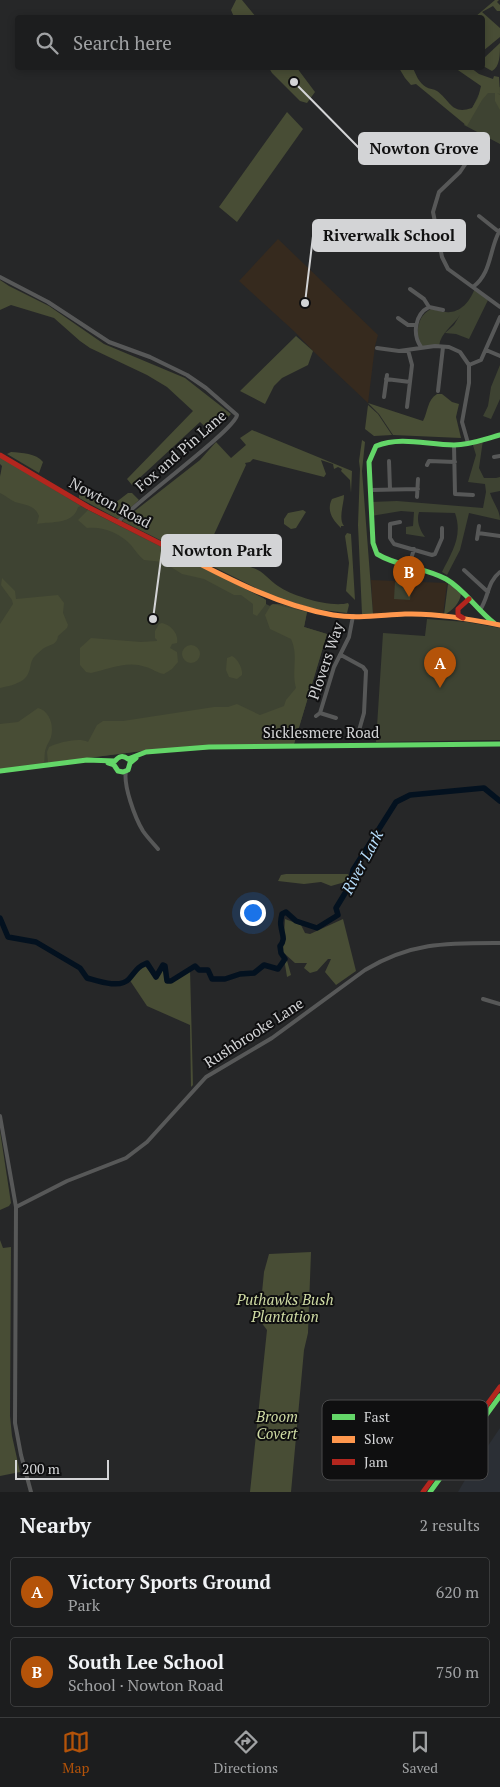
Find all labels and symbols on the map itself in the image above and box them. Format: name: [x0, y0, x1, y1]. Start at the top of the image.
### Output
callout: Nowton Grove: [359, 133, 489, 164]
text: Nowton Grove: [369, 137, 479, 159]
callout: Riverwalk School: [313, 220, 465, 251]
text: Riverwalk School: [323, 224, 455, 246]
street label: Fox and Pin Lane: [131, 405, 230, 495]
street label: Nowton Road: [66, 472, 155, 532]
callout: Nowton Park: [162, 535, 281, 566]
text: Nowton Park: [172, 539, 273, 561]
pin: B: [393, 556, 425, 597]
street label: Plovers Way: [303, 619, 348, 702]
pin: A: [424, 647, 456, 688]
street label: Sicklesmere Road: [263, 722, 379, 742]
water label: River Lark: [335, 826, 388, 899]
your location: [240, 900, 266, 926]
street label: Rushbrooke Lane: [200, 992, 307, 1072]
park label: Puthawks Bush Plantation: [235, 1289, 334, 1326]
legend: [322, 1400, 488, 1480]
park label: Broom Covert: [255, 1406, 298, 1443]
text: Fast: [364, 1407, 391, 1426]
text: Slow: [364, 1429, 394, 1448]
text: Jam: [364, 1452, 388, 1471]
scale bar: [15, 1457, 109, 1480]

